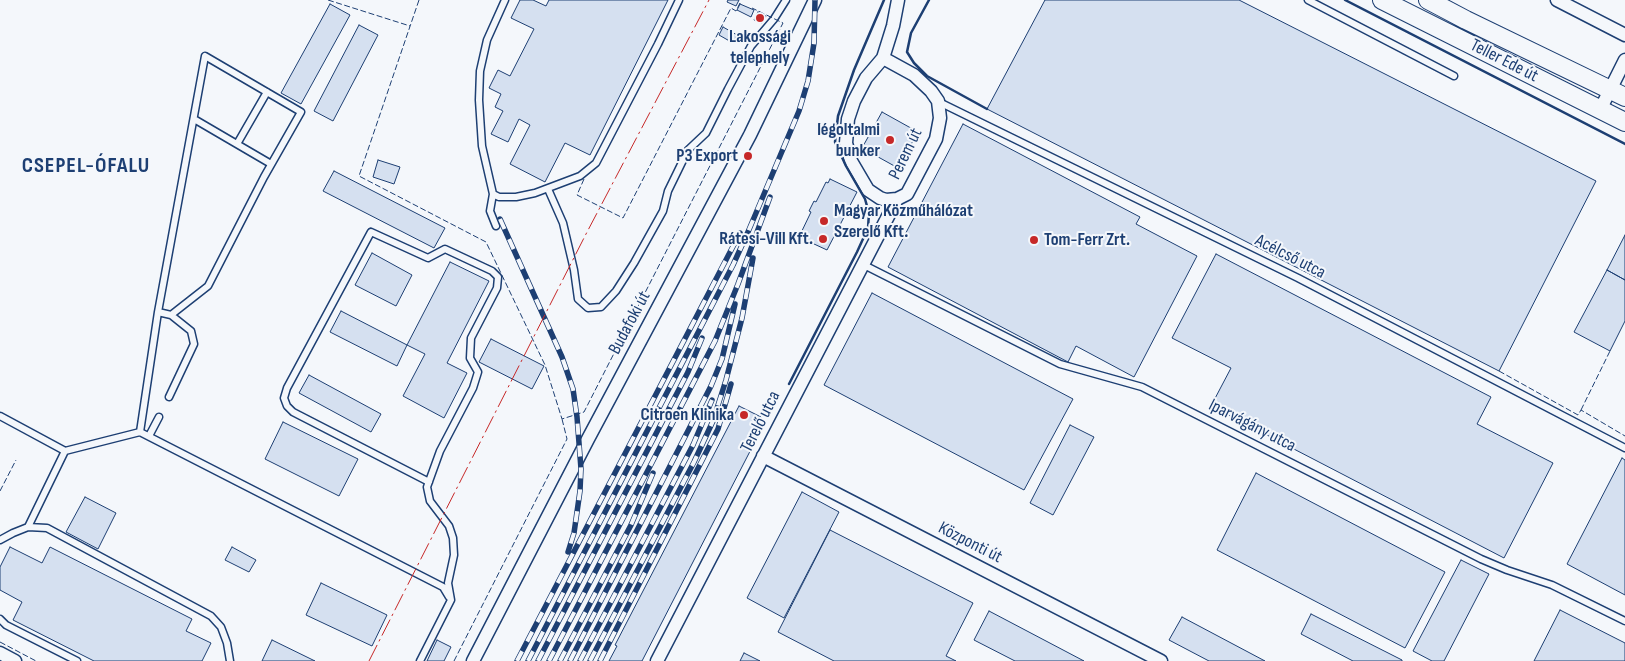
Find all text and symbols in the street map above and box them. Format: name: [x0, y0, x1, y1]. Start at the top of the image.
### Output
marker: Lakossági telephely: [754, 12, 766, 24]
place label: Lakossági telephely: [729, 26, 791, 68]
street label: Teller Ede út: [1466, 35, 1542, 87]
place label: légoltalmi bunker: [817, 119, 880, 162]
street label: Perem út: [884, 125, 928, 183]
marker: légoltalmi bunker: [884, 134, 896, 146]
place label: P3 Export: [676, 145, 738, 167]
marker: P3 Export: [742, 150, 754, 162]
district label: CSEPEL-ÓFALU: [20, 153, 152, 179]
place label: Magyar Közműhálózat Szerelő Kft.: [834, 200, 973, 242]
marker: Magyar Közműhálózat Szerelő Kft.: [818, 215, 830, 227]
place label: Rátesi-Vill Kft.: [719, 228, 813, 250]
place label: Tom-Ferr Zrt.: [1044, 229, 1130, 251]
street label: Acélcső utca: [1251, 230, 1329, 284]
marker: Rátesi-Vill Kft.: [817, 233, 829, 245]
marker: Tom-Ferr Zrt.: [1028, 234, 1040, 246]
street label: Budafoki út: [604, 288, 656, 358]
street label: Terelő utca: [736, 388, 786, 456]
street label: Iparvágány utca: [1205, 395, 1299, 457]
place label: Citroen Klinika: [640, 404, 734, 426]
marker: Citroen Klinika: [738, 409, 750, 421]
street label: Központi út: [934, 518, 1006, 568]

